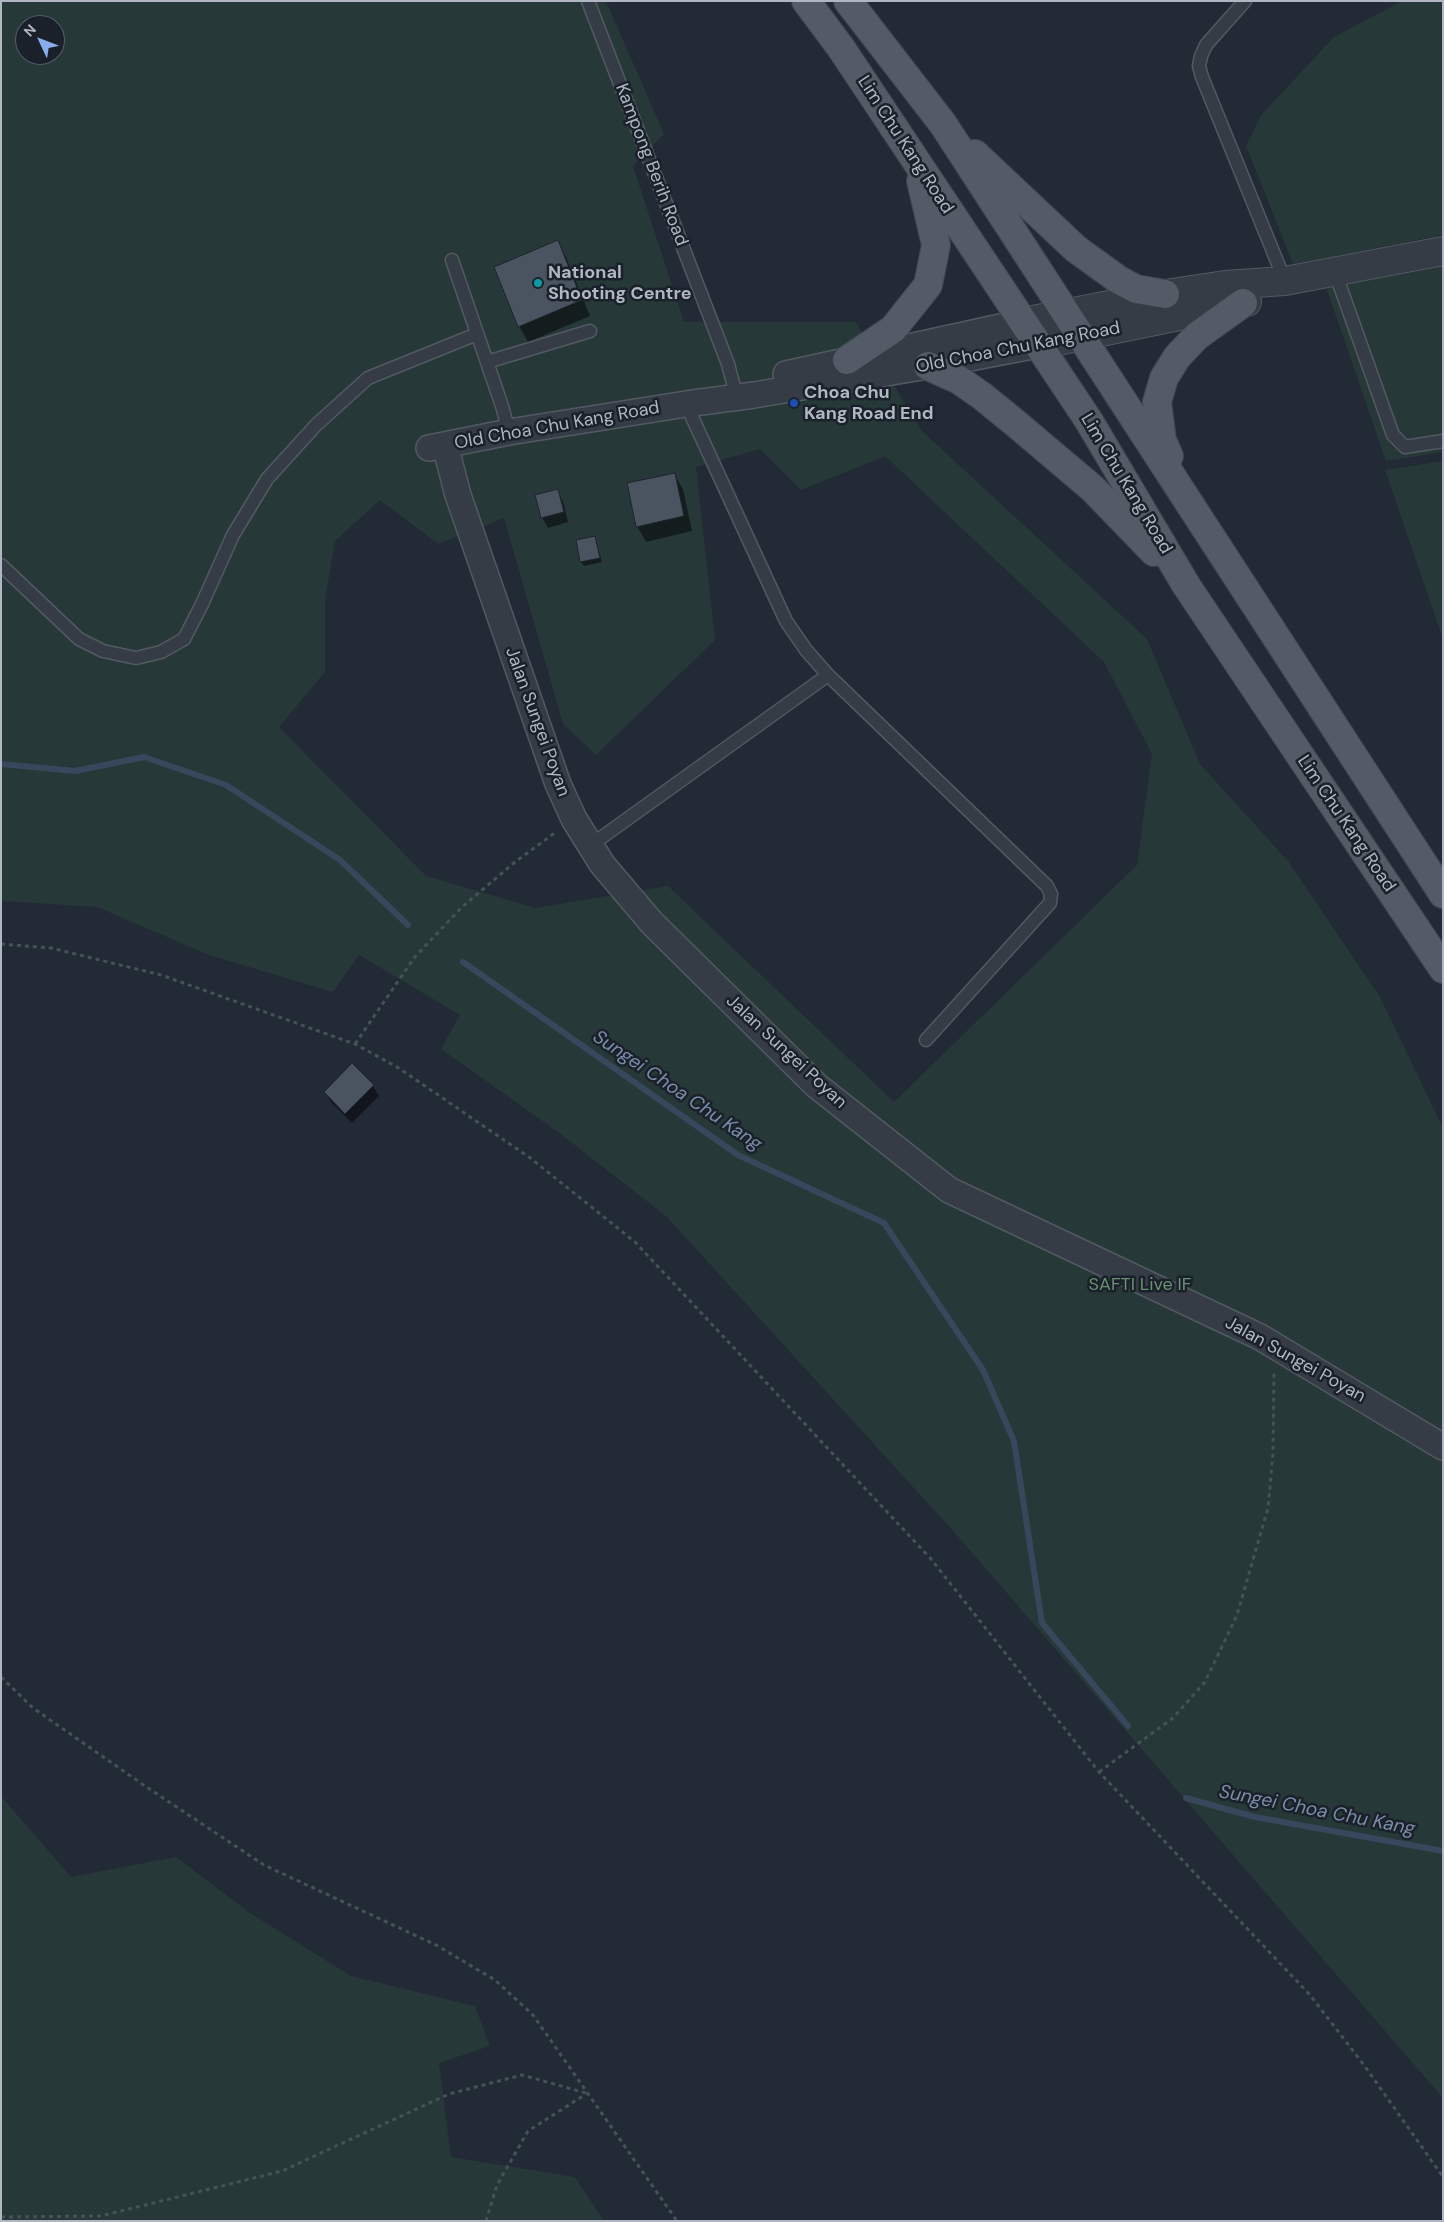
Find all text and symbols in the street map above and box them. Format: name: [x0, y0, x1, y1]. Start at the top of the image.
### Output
north arrow: [15, 15, 65, 65]
text: N: [20, 21, 40, 40]
street label: Lim Chu Kang Road: [852, 72, 958, 218]
street label: Kampong Berih Road: [610, 81, 692, 249]
place label: National Shooting Centre: [548, 262, 691, 304]
marker: National Shooting Centre: [532, 277, 544, 289]
street label: Old Choa Chu Kang Road: [914, 318, 1122, 378]
place label: Choa Chu Kang Road End: [804, 382, 933, 424]
street label: Old Choa Chu Kang Road: [453, 397, 661, 455]
marker: Choa Chu Kang Road End: [788, 397, 800, 409]
street label: Lim Chu Kang Road: [1076, 410, 1176, 558]
street label: Jalan Sungei Poyan: [500, 644, 574, 800]
street label: Lim Chu Kang Road: [1292, 752, 1400, 896]
street label: Jalan Sungei Poyan: [721, 990, 851, 1114]
water label: Sungei Choa Chu Kang: [588, 1026, 766, 1156]
park label: SAFTI Live IF: [1089, 1274, 1191, 1296]
street label: Jalan Sungei Poyan: [1221, 1312, 1369, 1408]
water label: Sungei Choa Chu Kang: [1217, 1781, 1417, 1841]

